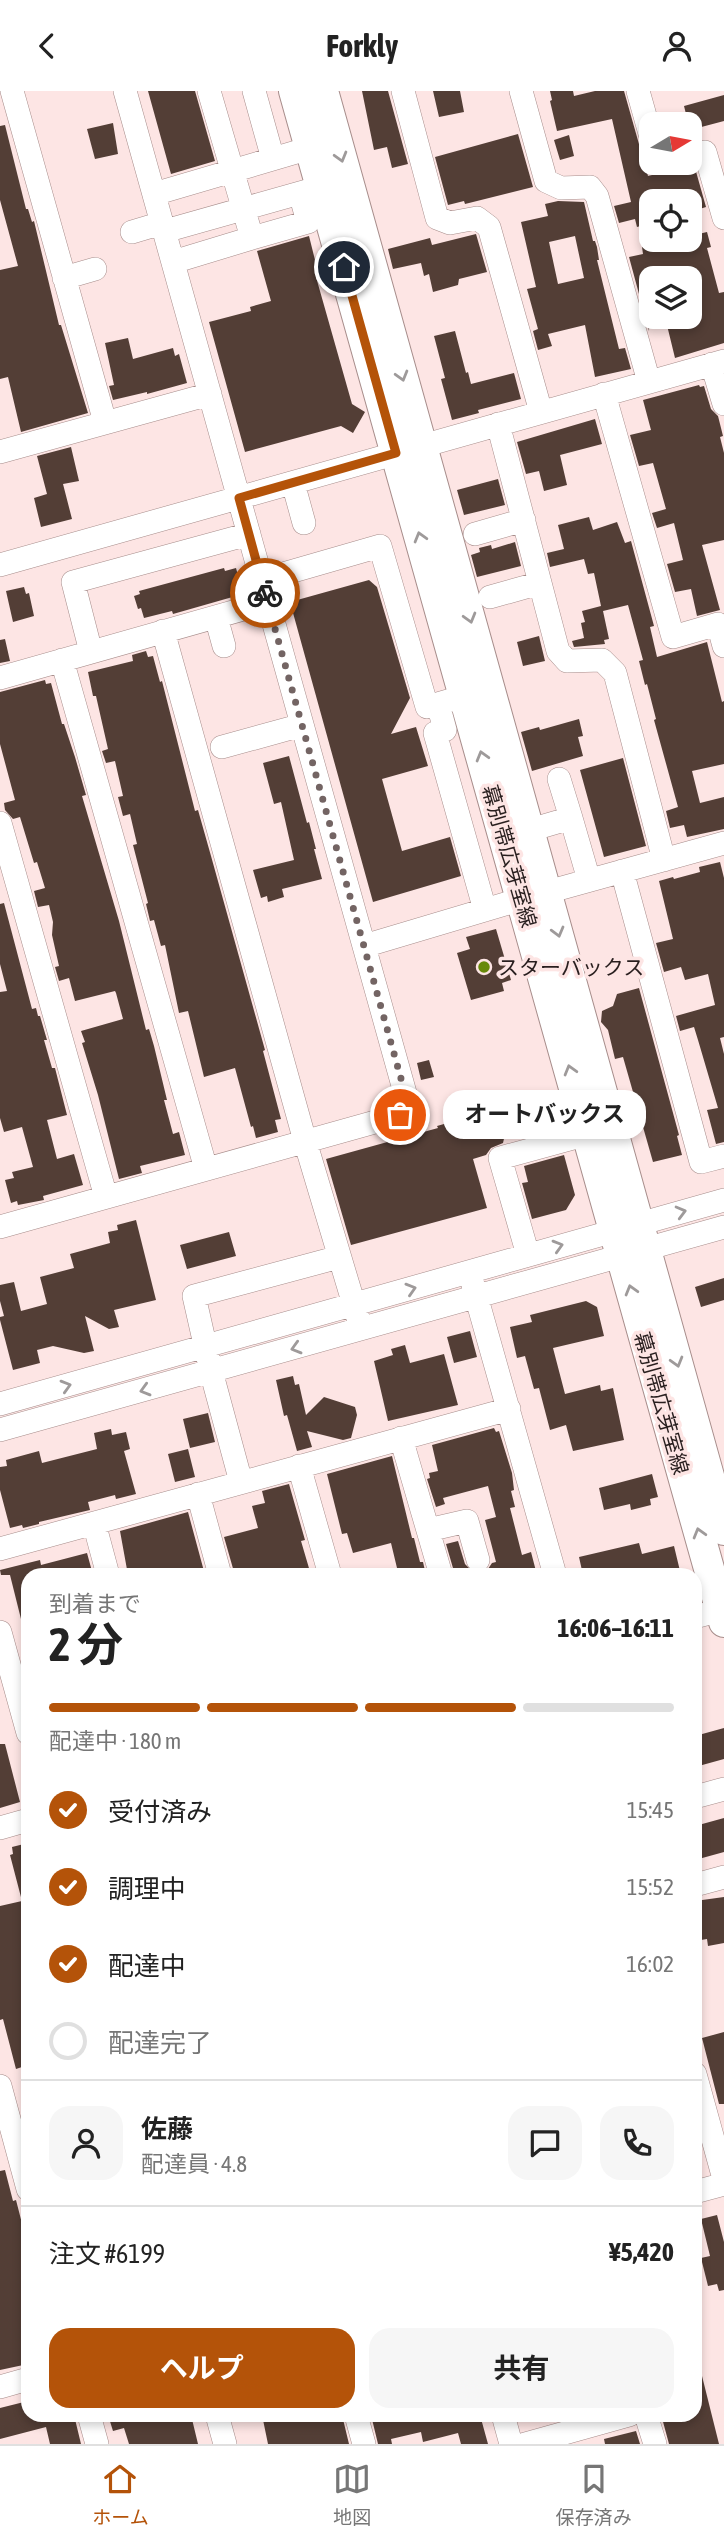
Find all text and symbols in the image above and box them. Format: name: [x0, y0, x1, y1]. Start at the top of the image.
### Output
icon: back: [28, 27, 66, 65]
text: Forkly: [326, 27, 398, 64]
icon: person: [658, 27, 696, 65]
north arrow: [639, 112, 702, 175]
map controls: [639, 112, 702, 329]
one-way arrow: [333, 151, 347, 163]
button: locate: [639, 189, 702, 252]
pin: [314, 237, 374, 297]
icon: home: [325, 248, 363, 286]
button: layers: [639, 266, 702, 329]
one-way arrow: [394, 370, 408, 382]
one-way arrow: [414, 532, 429, 544]
courier: [230, 558, 300, 628]
icon: bike: [246, 574, 284, 612]
one-way arrow: [462, 612, 477, 624]
one-way arrow: [476, 751, 490, 763]
street label: 幕別帯広芽室線: [478, 782, 542, 930]
one-way arrow: [550, 926, 564, 938]
place label: スターバックス: [498, 955, 644, 979]
marker: スターバックス: [476, 959, 492, 975]
one-way arrow: [564, 1064, 578, 1076]
pin: [370, 1085, 430, 1145]
callout: オートバックス: [442, 1091, 645, 1139]
icon: bag: [381, 1096, 419, 1134]
text: オートバックス: [464, 1101, 625, 1127]
one-way arrow: [675, 1205, 687, 1220]
one-way arrow: [552, 1240, 564, 1255]
one-way arrow: [405, 1282, 417, 1297]
one-way arrow: [624, 1285, 639, 1297]
street label: 幕別帯広芽室線: [630, 1329, 694, 1477]
one-way arrow: [291, 1339, 303, 1354]
one-way arrow: [668, 1355, 683, 1367]
one-way arrow: [60, 1380, 72, 1394]
one-way arrow: [139, 1381, 151, 1396]
one-way arrow: [693, 1527, 707, 1539]
text: 到着まで: [49, 1591, 141, 1617]
text: 16:06–16:11: [557, 1613, 674, 1643]
text: 2 分: [49, 1618, 123, 1671]
text: 配達中 · 180 m: [49, 1728, 181, 1754]
icon: check: [49, 1791, 87, 1829]
text: 受付済み: [108, 1797, 212, 1827]
text: 15:45: [627, 1797, 674, 1823]
icon: check: [49, 1868, 87, 1906]
text: 調理中: [108, 1874, 186, 1904]
text: 15:52: [627, 1874, 674, 1900]
icon: check: [49, 1945, 87, 1983]
text: 配達中: [108, 1951, 186, 1981]
text: 16:02: [626, 1951, 674, 1977]
text: 配達完了: [108, 2028, 212, 2058]
button: person: [49, 2106, 123, 2180]
button: chat: [508, 2106, 582, 2180]
button: phone: [600, 2106, 674, 2180]
text: 佐藤: [141, 2114, 193, 2144]
text: 配達員 · 4.8: [141, 2151, 247, 2177]
text: ¥5,420: [609, 2237, 674, 2267]
text: 注文 #6199: [49, 2239, 165, 2269]
button: ヘルプ: [49, 2328, 355, 2408]
button: 共有: [369, 2328, 674, 2408]
tab: ホーム: [92, 2460, 149, 2529]
tab: 地図: [333, 2460, 371, 2529]
tab: 保存済み: [556, 2460, 632, 2529]

